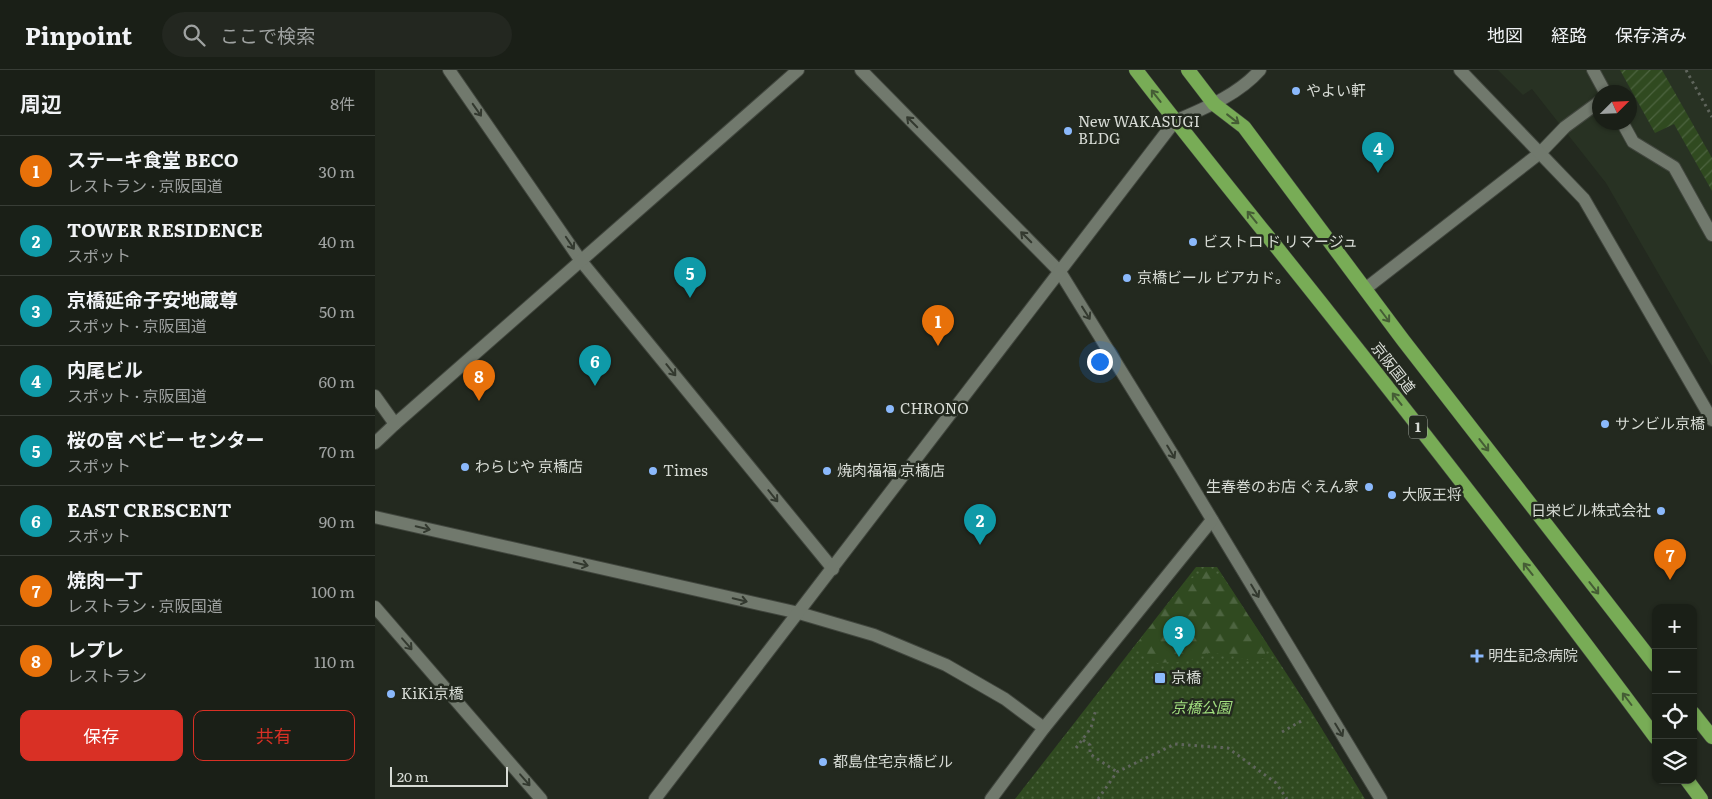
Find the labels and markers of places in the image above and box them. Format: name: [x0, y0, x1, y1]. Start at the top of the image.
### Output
place label: やよい軒: [1306, 78, 1366, 101]
marker: やよい軒: [1290, 85, 1302, 97]
place label: New WAKASUGI BLDG: [1078, 109, 1200, 149]
marker: New WAKASUGI BLDG: [1062, 125, 1074, 137]
pin: 4: [1362, 132, 1394, 173]
place label: ビストロ ド リマージュ: [1203, 229, 1358, 252]
marker: ビストロ ド リマージュ: [1187, 236, 1199, 248]
pin: 5: [674, 257, 706, 298]
place label: 京橋ビール ビアカド。: [1137, 265, 1290, 288]
marker: 京橋ビール ビアカド。: [1121, 272, 1133, 284]
pin: 1: [922, 305, 954, 346]
pin: 6: [579, 345, 611, 386]
pin: 8: [463, 360, 495, 401]
place label: CHRONO: [900, 396, 969, 419]
marker: CHRONO: [884, 403, 896, 415]
place label: サンビル京橋: [1615, 411, 1705, 434]
marker: サンビル京橋: [1599, 418, 1611, 430]
place label: わらじや 京橋店: [475, 454, 583, 477]
place label: Times: [663, 458, 708, 481]
place label: 焼肉福福 京橋店: [837, 458, 945, 481]
marker: わらじや 京橋店: [459, 461, 471, 473]
marker: Times: [647, 465, 659, 477]
marker: 焼肉福福 京橋店: [821, 465, 833, 477]
place label: 生春巻のお店 ぐえん家: [1206, 474, 1359, 497]
marker: 生春巻のお店 ぐえん家: [1363, 481, 1375, 493]
place label: 大阪王将: [1402, 482, 1462, 505]
marker: 大阪王将: [1386, 489, 1398, 501]
place label: 日栄ビル株式会社: [1531, 498, 1651, 521]
pin: 2: [964, 504, 996, 545]
marker: 日栄ビル株式会社: [1655, 505, 1667, 517]
pin: 7: [1654, 539, 1686, 580]
pin: 3: [1163, 616, 1195, 657]
place label: 明生記念病院: [1488, 643, 1578, 666]
marker: 明生記念病院: [1470, 649, 1484, 663]
place label: 京橋: [1171, 665, 1201, 688]
marker: 京橋: [1153, 671, 1167, 685]
place label: KiKi京橋: [401, 681, 464, 704]
marker: KiKi京橋: [385, 688, 397, 700]
place label: 都島住宅京橋ビル: [833, 749, 953, 772]
marker: 都島住宅京橋ビル: [817, 756, 829, 768]

